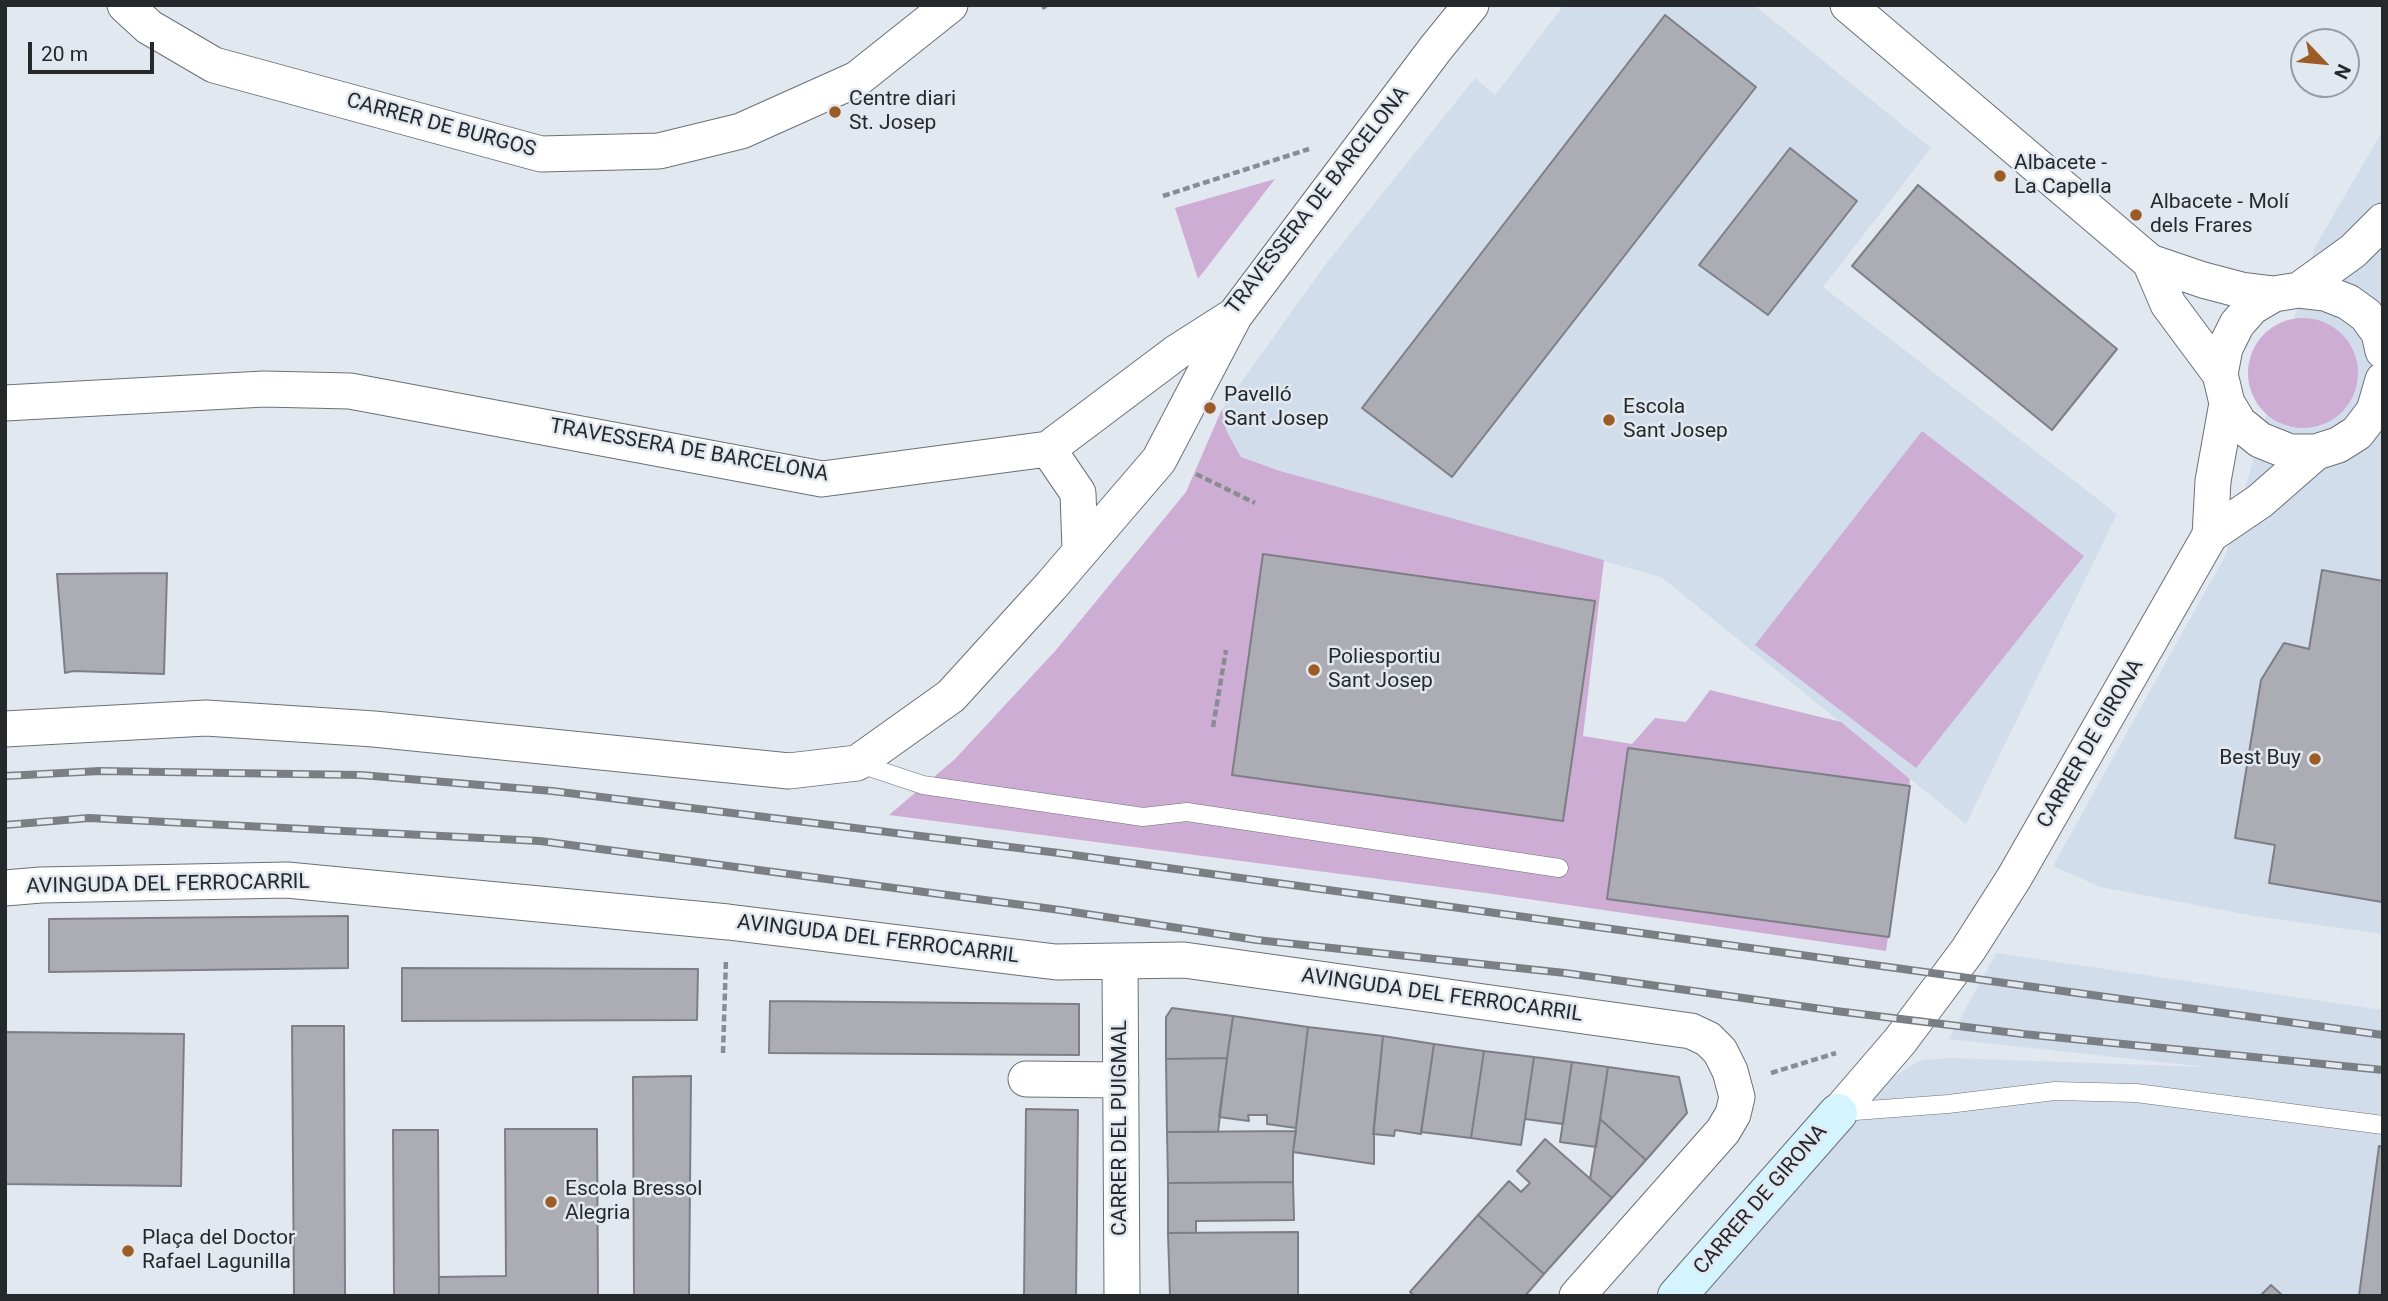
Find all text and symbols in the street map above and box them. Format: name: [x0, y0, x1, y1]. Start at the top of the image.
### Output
scale bar: [32, 28, 158, 72]
north arrow: [2290, 28, 2360, 98]
text: 20 m: [41, 42, 88, 66]
text: N: [2329, 60, 2356, 83]
street label: TRAVESSERA DE BARCELONA: [1221, 82, 1415, 320]
place label: Centre diari St. Josep: [849, 87, 956, 137]
street label: CARRER DE BURGOS: [344, 89, 538, 163]
marker: Centre diari St. Josep: [827, 104, 843, 120]
place label: Albacete - La Capella: [2014, 151, 2112, 201]
marker: Albacete - La Capella: [1992, 168, 2008, 184]
place label: Albacete - Molí dels Frares: [2150, 190, 2289, 240]
marker: Albacete - Molí dels Frares: [2128, 207, 2144, 223]
place label: Pavelló Sant Josep: [1224, 383, 1329, 433]
place label: Escola Sant Josep: [1623, 395, 1728, 445]
marker: Pavelló Sant Josep: [1202, 400, 1218, 416]
marker: Escola Sant Josep: [1601, 412, 1617, 428]
street label: TRAVESSERA DE BARCELONA: [548, 414, 830, 488]
place label: Poliesportiu Sant Josep: [1328, 645, 1440, 695]
street label: CARRER DE GIRONA: [2032, 655, 2150, 833]
marker: Poliesportiu Sant Josep: [1306, 662, 1322, 678]
place label: Best Buy: [2219, 746, 2301, 772]
marker: Best Buy: [2307, 751, 2323, 767]
street label: AVINGUDA DEL FERROCARRIL: [26, 870, 310, 900]
street label: AVINGUDA DEL FERROCARRIL: [736, 910, 1020, 970]
street label: AVINGUDA DEL FERROCARRIL: [1300, 964, 1584, 1028]
street label: CARRER DEL PUIGMAL: [1108, 1020, 1134, 1236]
street label: CARRER DE GIRONA: [1689, 1120, 1833, 1280]
place label: Escola Bressol Alegria: [565, 1177, 702, 1227]
marker: Escola Bressol Alegria: [543, 1194, 559, 1210]
place label: Plaça del Doctor Rafael Lagunilla: [142, 1226, 295, 1276]
marker: Plaça del Doctor Rafael Lagunilla: [120, 1243, 136, 1259]

